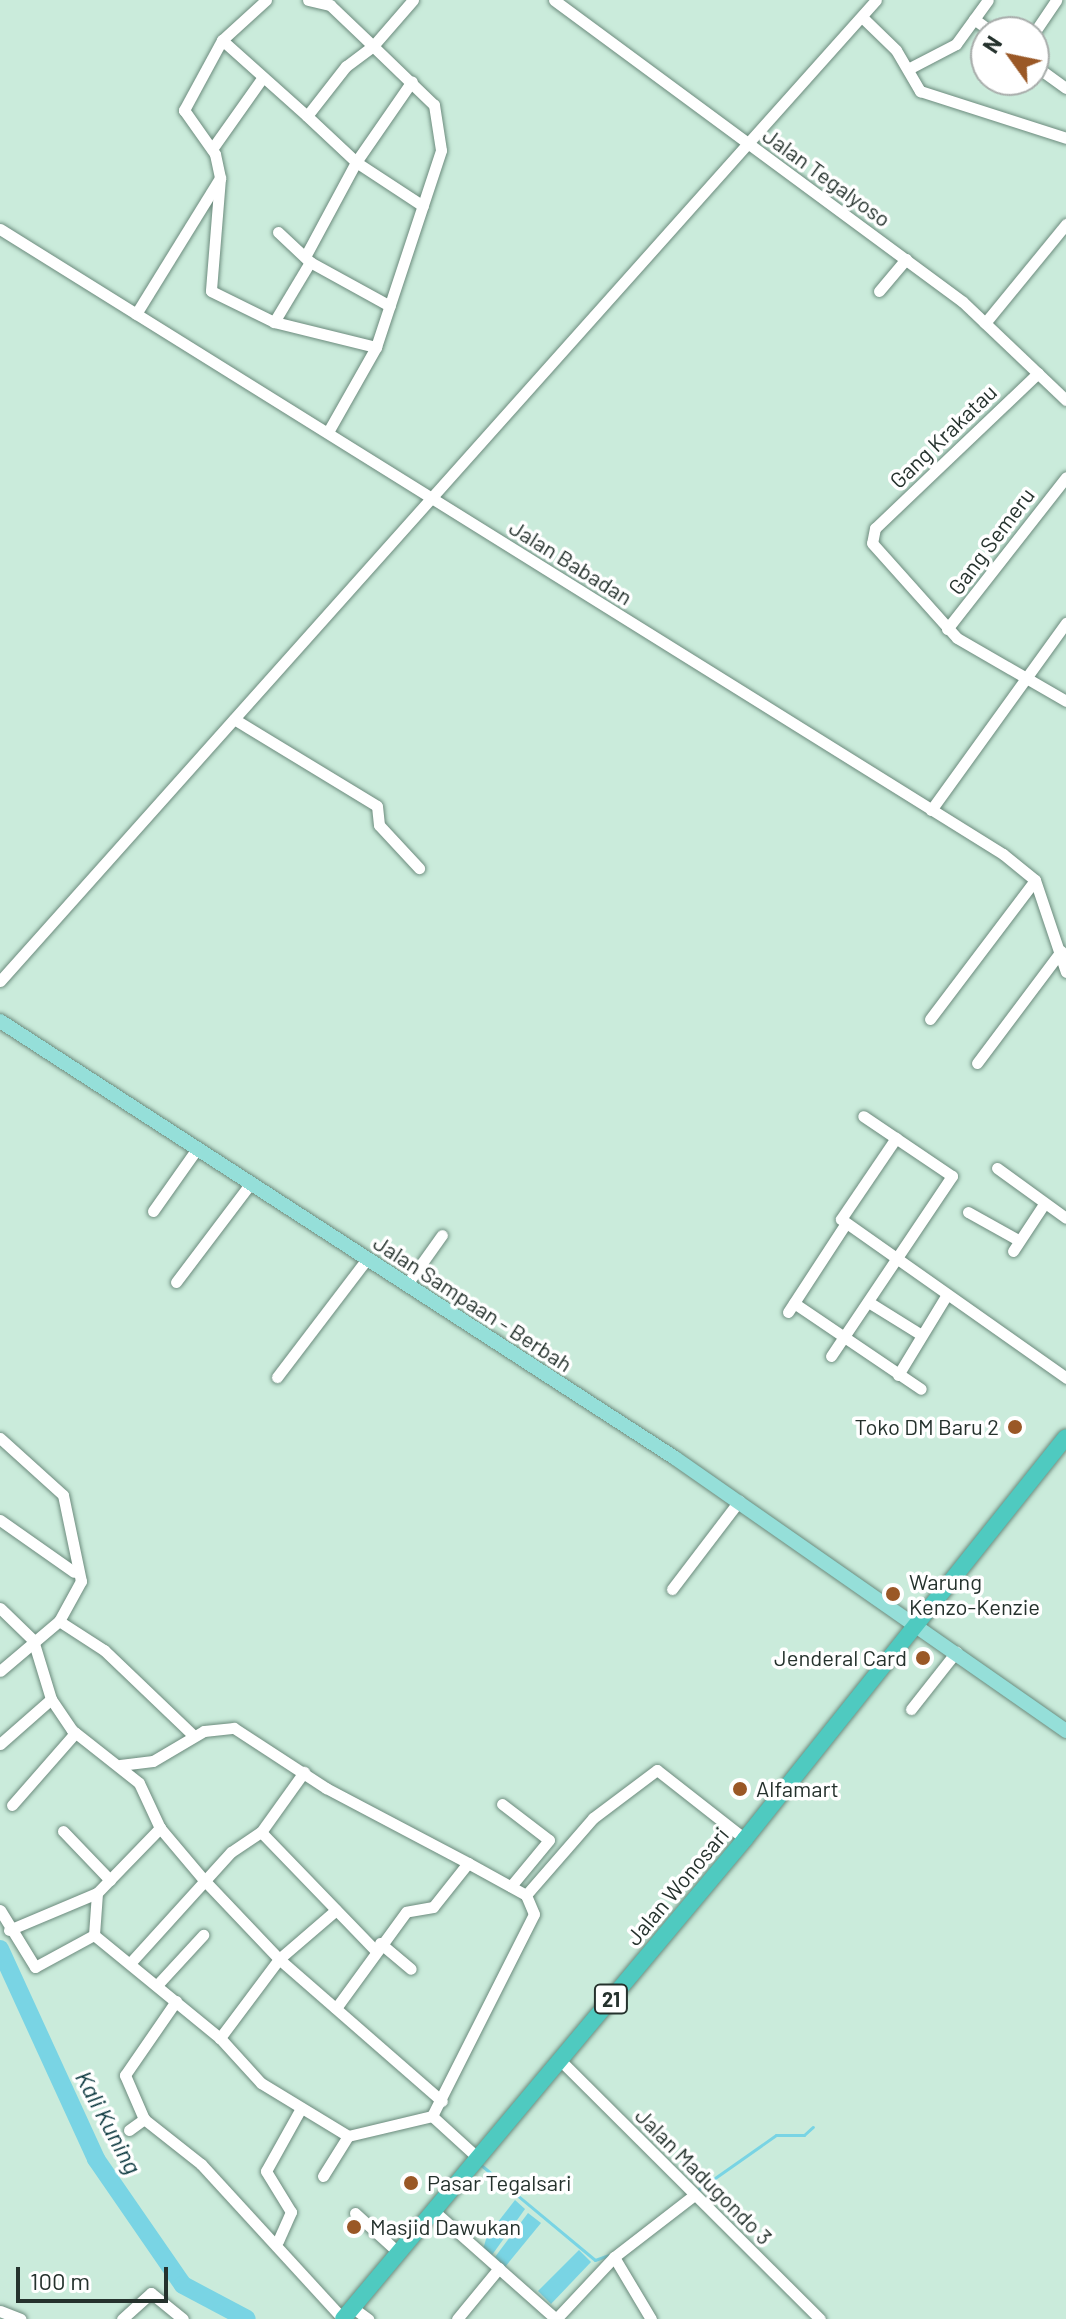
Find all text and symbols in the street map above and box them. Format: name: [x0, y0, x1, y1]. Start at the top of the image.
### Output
north arrow: [970, 16, 1050, 96]
text: N: [977, 31, 1006, 57]
street label: Jalan Tegalyoso: [758, 122, 896, 232]
street label: Gang Krakatau: [884, 378, 1002, 494]
street label: Gang Semeru: [942, 482, 1040, 600]
street label: Jalan Babadan: [505, 514, 637, 610]
street label: Jalan Sampaan - Berbah: [369, 1229, 577, 1377]
place label: Toko DM Baru 2: [854, 1414, 999, 1440]
marker: Toko DM Baru 2: [1006, 1418, 1024, 1436]
place label: Warung Kenzo-Kenzie: [909, 1568, 1040, 1620]
marker: Warung Kenzo-Kenzie: [884, 1585, 902, 1603]
place label: Jenderal Card: [774, 1645, 907, 1671]
marker: Jenderal Card: [914, 1649, 932, 1667]
place label: Alfamart: [756, 1776, 839, 1802]
marker: Alfamart: [731, 1780, 749, 1798]
street label: Jalan Wonosari: [620, 1822, 734, 1950]
road number: 21: [593, 1983, 629, 2015]
water label: Kali Kuning: [70, 2065, 148, 2179]
street label: Jalan Madugondo 3: [630, 2102, 778, 2250]
place label: Pasar Tegalsari: [427, 2170, 572, 2196]
marker: Pasar Tegalsari: [402, 2174, 420, 2192]
place label: Masjid Dawukan: [370, 2214, 521, 2240]
marker: Masjid Dawukan: [345, 2218, 363, 2236]
scale bar: [20, 2251, 172, 2301]
text: 100 m: [30, 2266, 90, 2295]

